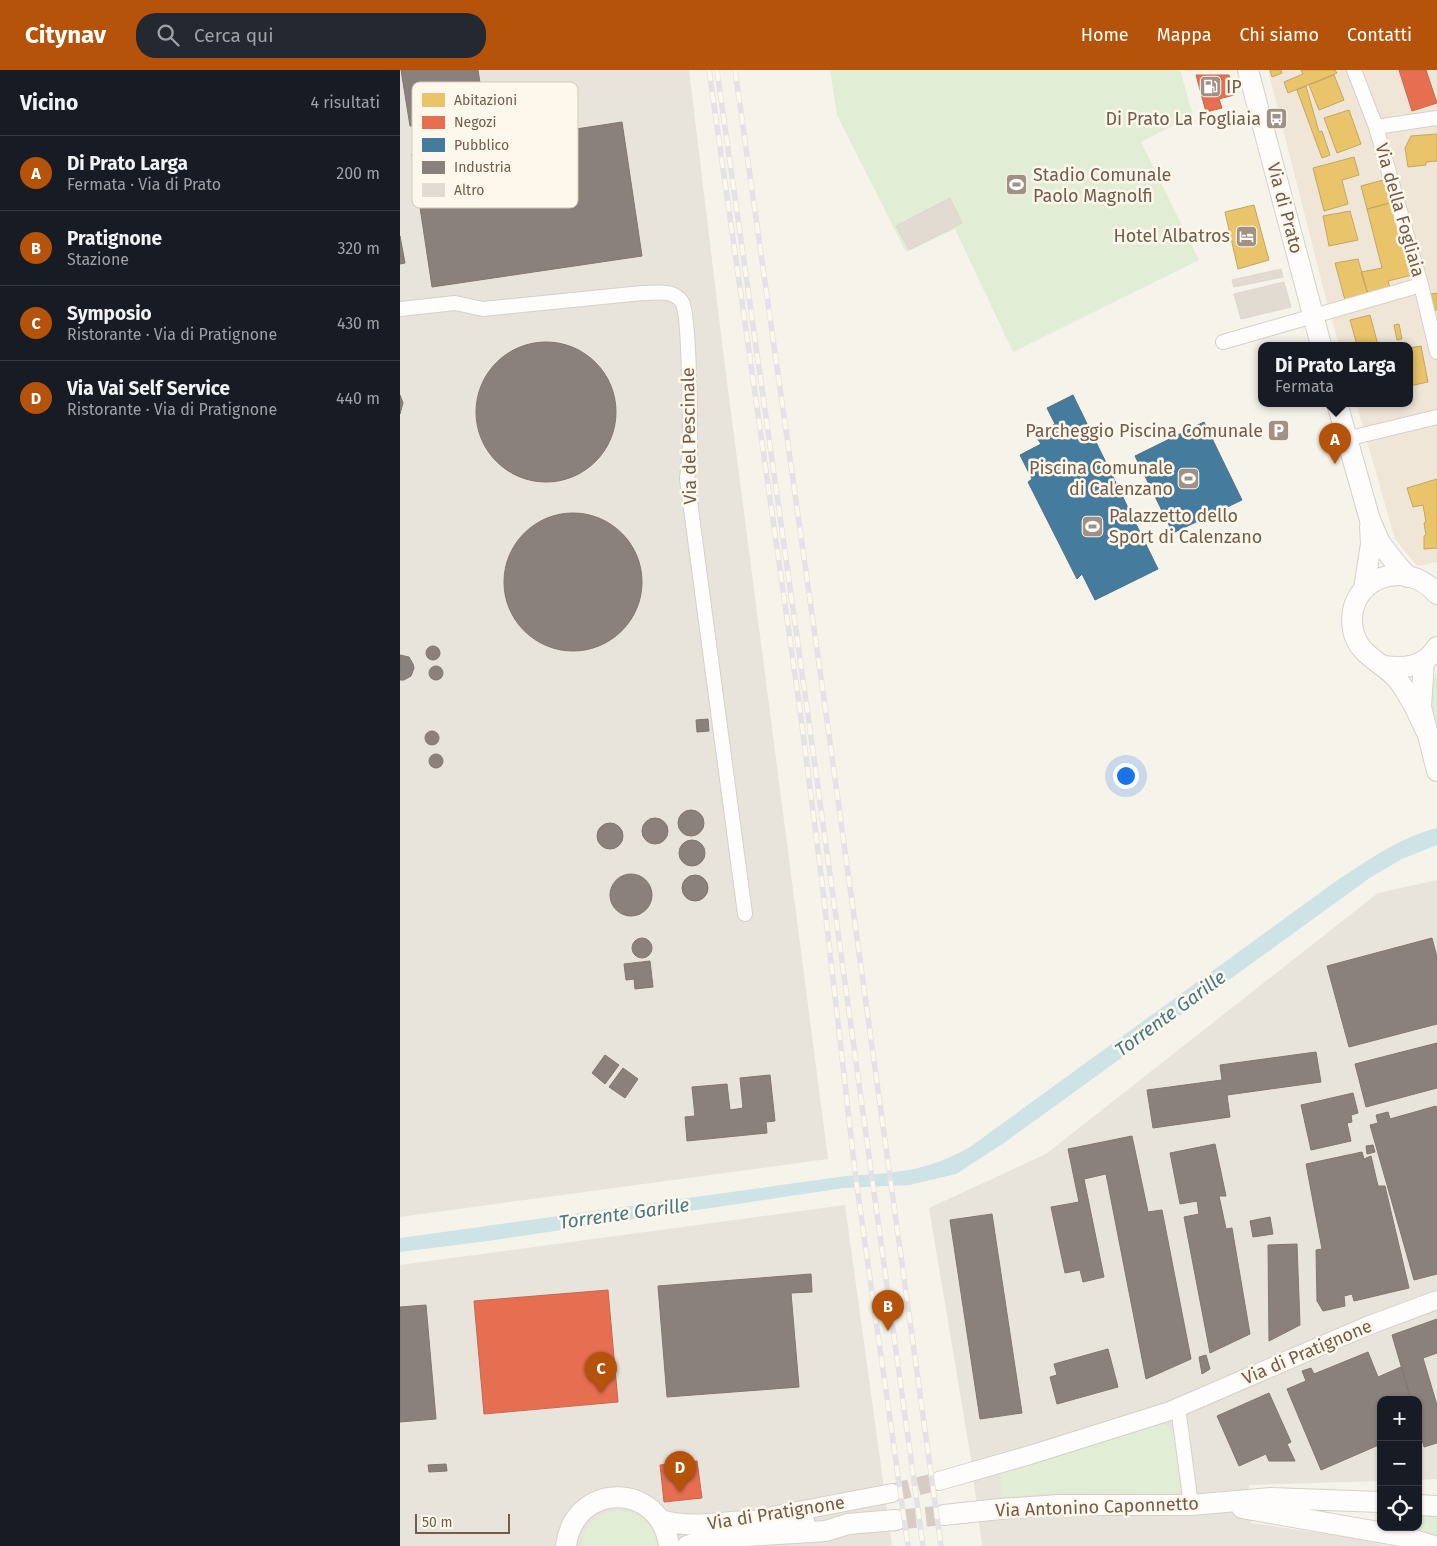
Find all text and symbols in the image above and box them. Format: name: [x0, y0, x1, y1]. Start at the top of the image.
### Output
search box: [136, 13, 486, 58]
text: Citynav: [25, 21, 106, 49]
icon: search: [154, 21, 182, 49]
text: Cerca qui: [194, 24, 274, 47]
text: Home: [1081, 24, 1129, 46]
text: Mappa: [1157, 24, 1211, 46]
text: Chi siamo: [1239, 24, 1319, 46]
text: Contatti: [1347, 24, 1412, 46]
fuel station icon: IP: [1198, 75, 1222, 99]
place label: IP: [1226, 76, 1242, 98]
legend: [412, 82, 578, 208]
text: Vicino: [20, 90, 78, 116]
text: Abitazioni: [454, 92, 517, 109]
text: 4 risultati: [310, 93, 380, 112]
bus stop icon: Di Prato La Fogliaia: [1265, 107, 1289, 131]
place label: Di Prato La Fogliaia: [1105, 108, 1261, 130]
text: Negozi: [454, 114, 496, 131]
text: Pubblico: [454, 137, 509, 154]
street label: Via della Fogliaia: [1370, 140, 1430, 280]
text: Di Prato Larga: [67, 152, 188, 175]
text: Industria: [454, 159, 511, 176]
street label: Via di Prato: [1262, 160, 1308, 256]
text: A: [31, 164, 41, 183]
text: 200 m: [336, 164, 380, 183]
place label: Stadio Comunale Paolo Magnolfi: [1033, 164, 1171, 207]
sports icon: Stadio Comunale Paolo Magnolfi: [1005, 173, 1029, 197]
text: Fermata · Via di Prato: [67, 175, 221, 194]
text: Altro: [454, 182, 484, 199]
hotel icon: Hotel Albatros: [1234, 224, 1258, 248]
place label: Hotel Albatros: [1113, 225, 1230, 247]
text: Pratignone: [67, 227, 162, 250]
text: B: [31, 239, 41, 258]
text: 320 m: [337, 239, 380, 258]
text: Stazione: [67, 250, 129, 269]
text: Symposio: [67, 302, 152, 325]
text: C: [31, 314, 41, 333]
text: 430 m: [337, 314, 380, 333]
text: Ristorante · Via di Pratignone: [67, 325, 277, 344]
popup: [1258, 342, 1413, 407]
text: Di Prato Larga: [1275, 354, 1396, 377]
street label: Via del Pescinale: [677, 367, 701, 505]
text: Via Vai Self Service: [67, 377, 230, 400]
text: Fermata: [1275, 377, 1334, 396]
text: D: [31, 389, 41, 408]
text: 440 m: [336, 389, 380, 408]
text: Ristorante · Via di Pratignone: [67, 400, 277, 419]
parking icon: Parcheggio Piscina Comunale: [1267, 419, 1291, 443]
place label: Parcheggio Piscina Comunale: [1025, 420, 1263, 442]
pin: A: [1319, 423, 1351, 464]
place label: Piscina Comunale di Calenzano: [1029, 457, 1173, 500]
sports icon: Piscina Comunale di Calenzano: [1177, 466, 1201, 490]
place label: Palazzetto dello Sport di Calenzano: [1109, 505, 1262, 548]
sports icon: Palazzetto dello Sport di Calenzano: [1081, 514, 1105, 538]
your location: [1113, 763, 1139, 789]
water label: Torrente Garille: [1110, 965, 1230, 1061]
water label: Torrente Garille: [557, 1193, 691, 1234]
pin: B: [872, 1290, 904, 1331]
street label: Via di Pratignone: [1239, 1315, 1375, 1389]
pin: C: [585, 1352, 617, 1393]
map controls: [1377, 1396, 1422, 1531]
button: +: [1377, 1396, 1422, 1441]
button: −: [1377, 1441, 1422, 1486]
pin: D: [664, 1451, 696, 1492]
button: locate: [1377, 1486, 1422, 1531]
street label: Via di Pratignone: [706, 1491, 846, 1535]
street label: Via Antonino Caponnetto: [995, 1492, 1199, 1522]
scale bar: [415, 1511, 510, 1534]
text: 50 m: [422, 1514, 453, 1531]

